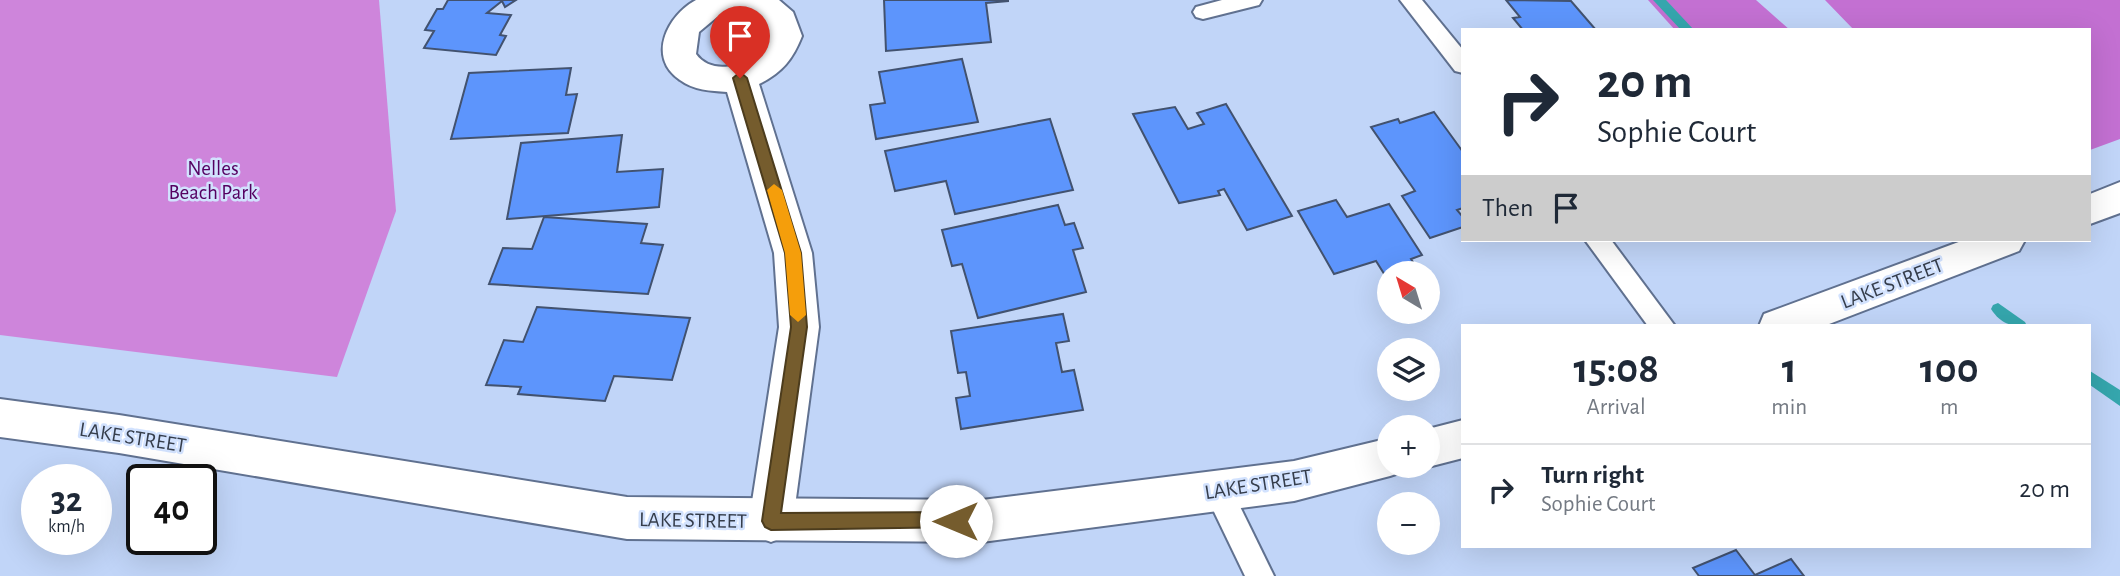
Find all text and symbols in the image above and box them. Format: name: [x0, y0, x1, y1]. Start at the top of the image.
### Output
pin: [710, 6, 770, 78]
icon: arrive: [721, 17, 759, 55]
icon: right: [1482, 56, 1573, 147]
text: 20 m: [1597, 58, 1693, 107]
text: Sophie Court: [1597, 116, 1756, 148]
park label: Nelles Beach Park: [168, 158, 258, 203]
icon: arrive: [1547, 189, 1585, 227]
text: Then: [1482, 195, 1533, 221]
street label: LAKE STREET: [1838, 254, 1946, 313]
north arrow: [1377, 261, 1440, 324]
map controls: [1377, 261, 1440, 555]
button: layers: [1377, 338, 1440, 401]
text: 15:08: [1573, 348, 1659, 390]
text: 1: [1782, 348, 1797, 390]
text: 100: [1920, 348, 1979, 390]
text: Arrival: [1587, 396, 1646, 419]
text: min: [1771, 396, 1807, 419]
text: m: [1940, 396, 1958, 419]
button: +: [1377, 415, 1440, 478]
street label: LAKE STREET: [78, 419, 188, 456]
text: Turn right: [1541, 462, 1644, 488]
speed limit sign: 40: [126, 464, 217, 555]
street label: LAKE STREET: [1203, 466, 1313, 503]
icon: right: [1482, 471, 1520, 509]
text: 20 m: [2019, 476, 2070, 502]
text: 32: [51, 483, 82, 518]
position arrow: [919, 484, 993, 558]
button: −: [1377, 492, 1440, 555]
text: Sophie Court: [1541, 493, 1655, 516]
street label: LAKE STREET: [639, 509, 747, 532]
text: km/h: [48, 518, 85, 536]

